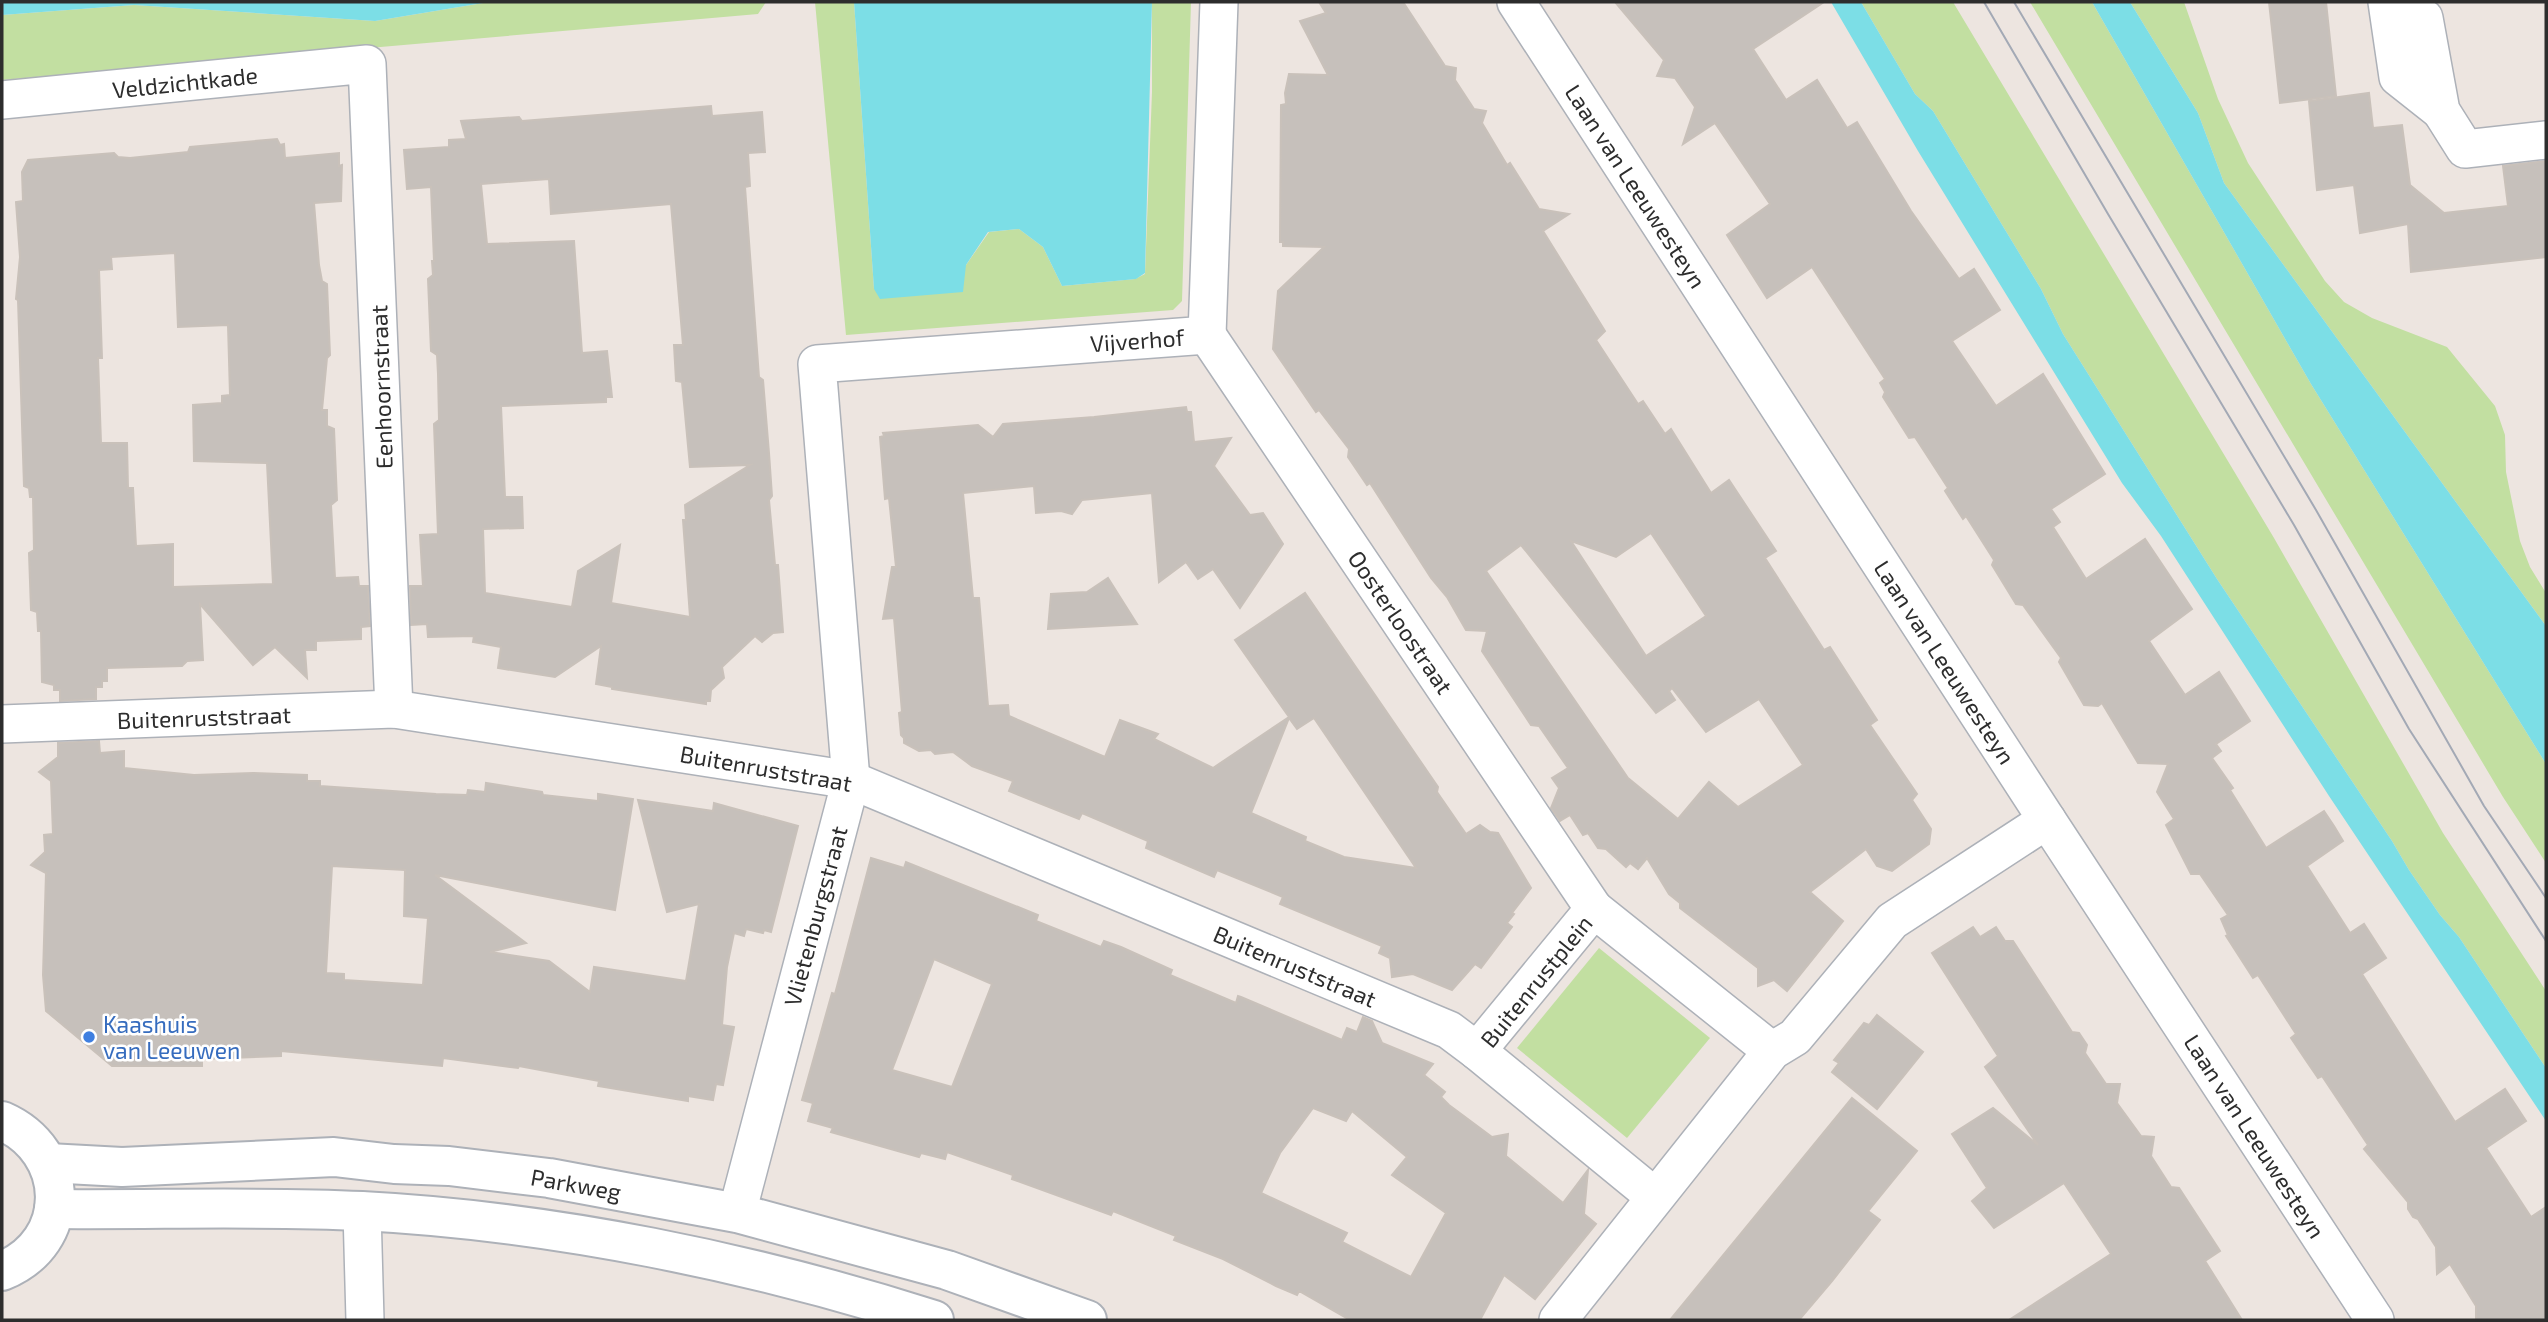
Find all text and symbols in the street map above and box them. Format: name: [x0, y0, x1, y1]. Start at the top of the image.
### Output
street label: Veldzichtkade: [111, 60, 259, 104]
street label: Laan van Leeuwesteyn: [1560, 79, 1712, 293]
street label: Eenhoornstraat: [364, 304, 398, 470]
street label: Vijverhof: [1089, 323, 1186, 357]
street label: Oosterloostraat: [1343, 545, 1459, 699]
street label: Laan van Leeuwesteyn: [1869, 555, 2021, 769]
street label: Buitenruststraat: [117, 700, 292, 734]
street label: Buitenruststraat: [678, 739, 854, 797]
street label: Vlietenburgstraat: [778, 823, 853, 1009]
street label: Buitenrustplein: [1474, 909, 1598, 1053]
street label: Buitenruststraat: [1209, 919, 1381, 1013]
place label: Kaashuis van Leeuwen: [103, 1010, 240, 1064]
marker: Kaashuis van Leeuwen: [81, 1029, 97, 1045]
street label: Laan van Leeuwesteyn: [2179, 1029, 2331, 1243]
street label: Parkweg: [529, 1162, 623, 1206]

